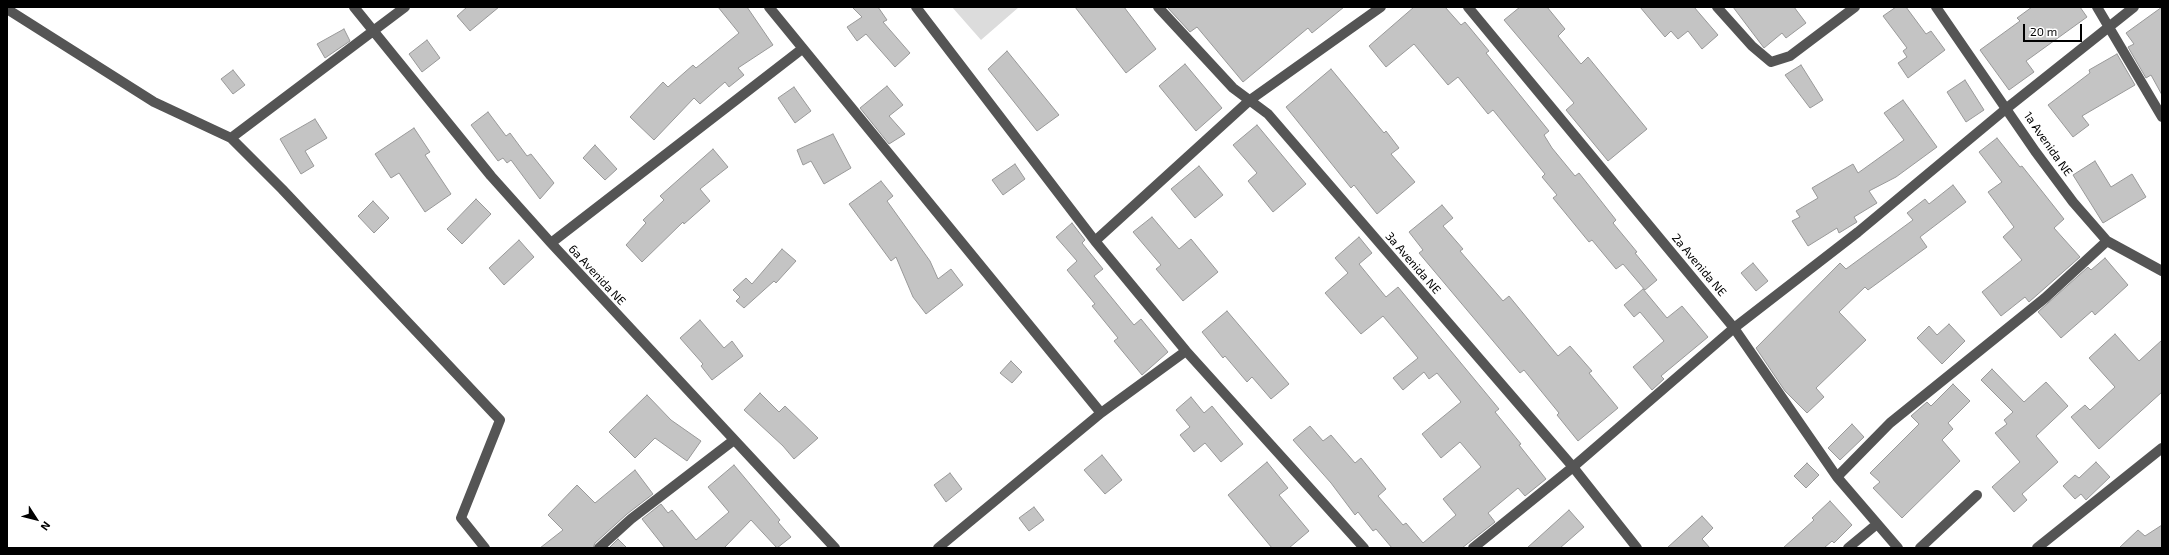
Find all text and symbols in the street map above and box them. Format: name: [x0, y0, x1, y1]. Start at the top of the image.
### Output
scale bar: [2025, 16, 2084, 42]
text: 20 m: [2030, 24, 2057, 38]
street label: 1a Avenida NE: [2021, 109, 2075, 179]
street label: 3a Avenida NE: [1382, 229, 1444, 297]
street label: 2a Avenida NE: [1669, 231, 1729, 299]
street label: 6a Avenida NE: [565, 242, 629, 308]
north arrow: [16, 499, 56, 539]
text: N: [39, 519, 54, 533]

